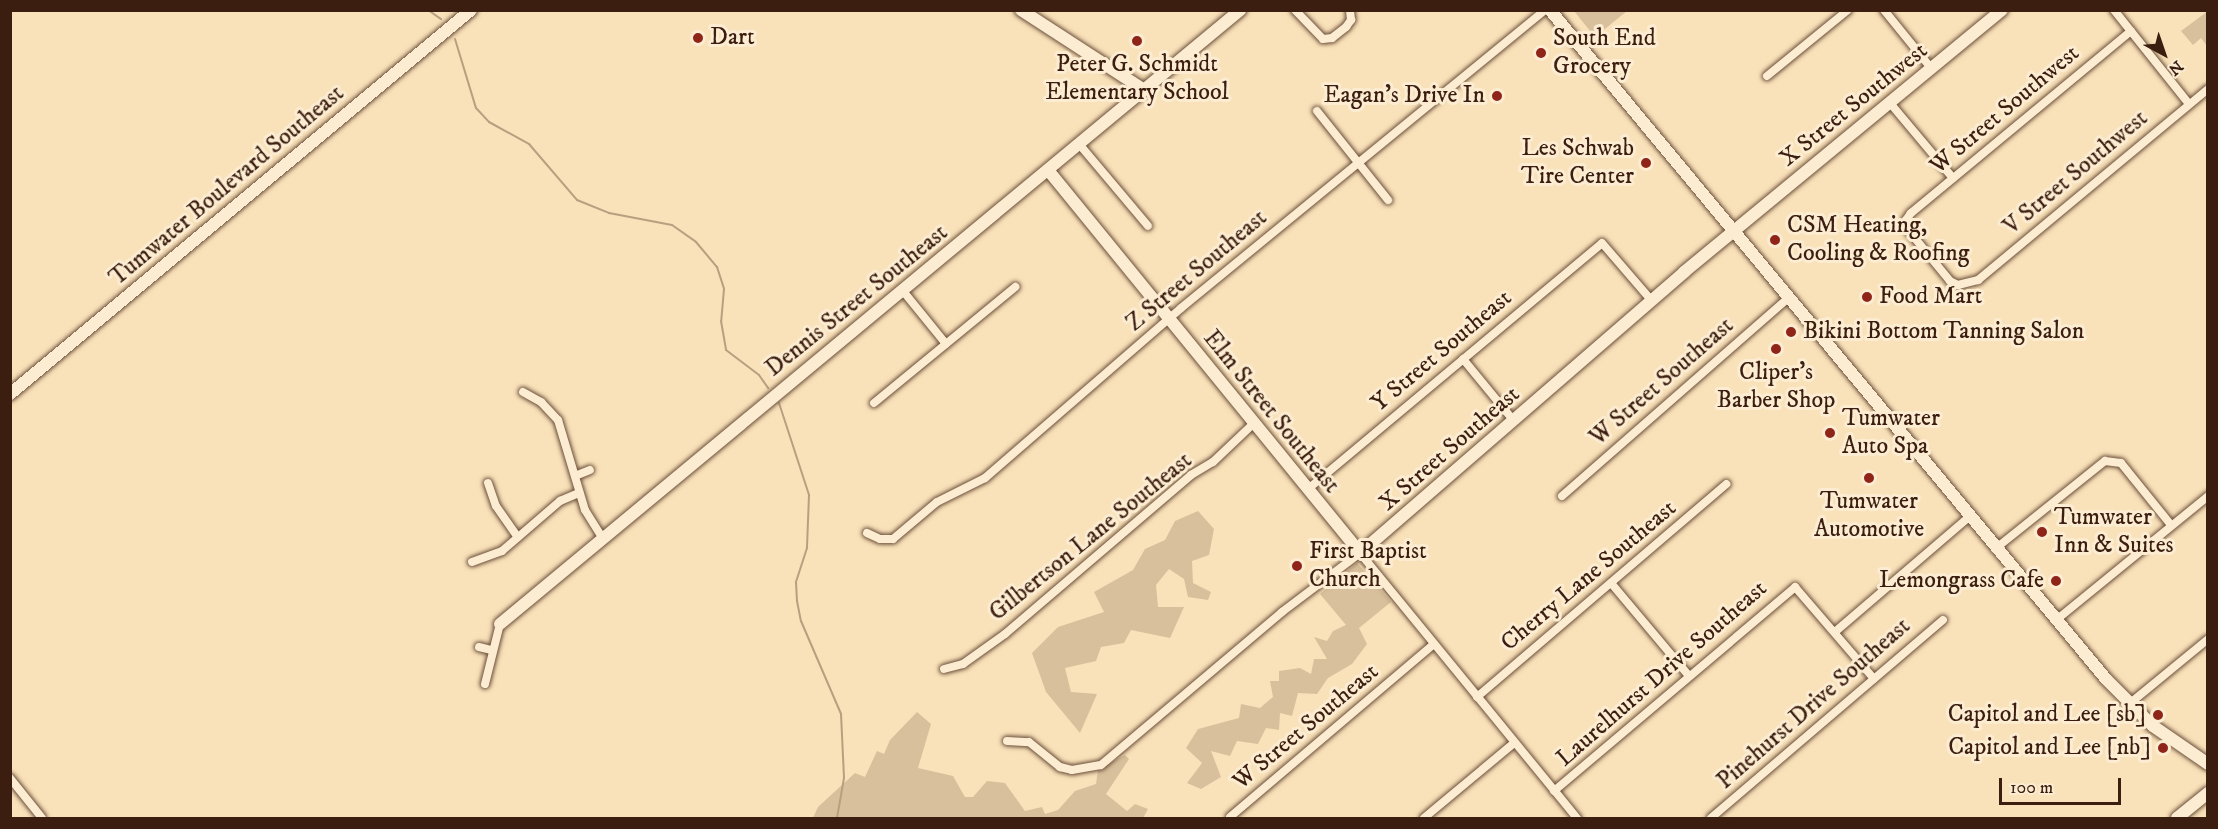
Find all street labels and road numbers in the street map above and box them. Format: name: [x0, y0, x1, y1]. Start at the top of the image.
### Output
street label: X Street Southwest: [1774, 37, 1934, 173]
street label: W Street Southwest: [1925, 39, 2085, 181]
street label: Tumwater Boulevard Southeast: [104, 79, 350, 293]
street label: V Street Southwest: [1998, 104, 2154, 242]
street label: Z Street Southeast: [1121, 204, 1273, 338]
street label: Dennis Street Southeast: [760, 219, 954, 383]
street label: Y Street Southeast: [1366, 284, 1518, 418]
street label: W Street Southeast: [1584, 312, 1740, 452]
street label: Elm Street Southeast: [1197, 325, 1345, 499]
street label: X Street Southeast: [1374, 380, 1526, 518]
street label: Gilbertson Lane Southeast: [984, 446, 1198, 628]
street label: Cherry Lane Southeast: [1496, 494, 1682, 658]
street label: Laurelhurst Drive Southeast: [1551, 575, 1773, 773]
street label: Pinehurst Drive Southeast: [1711, 612, 1917, 796]
street label: W Street Southeast: [1227, 658, 1385, 796]

